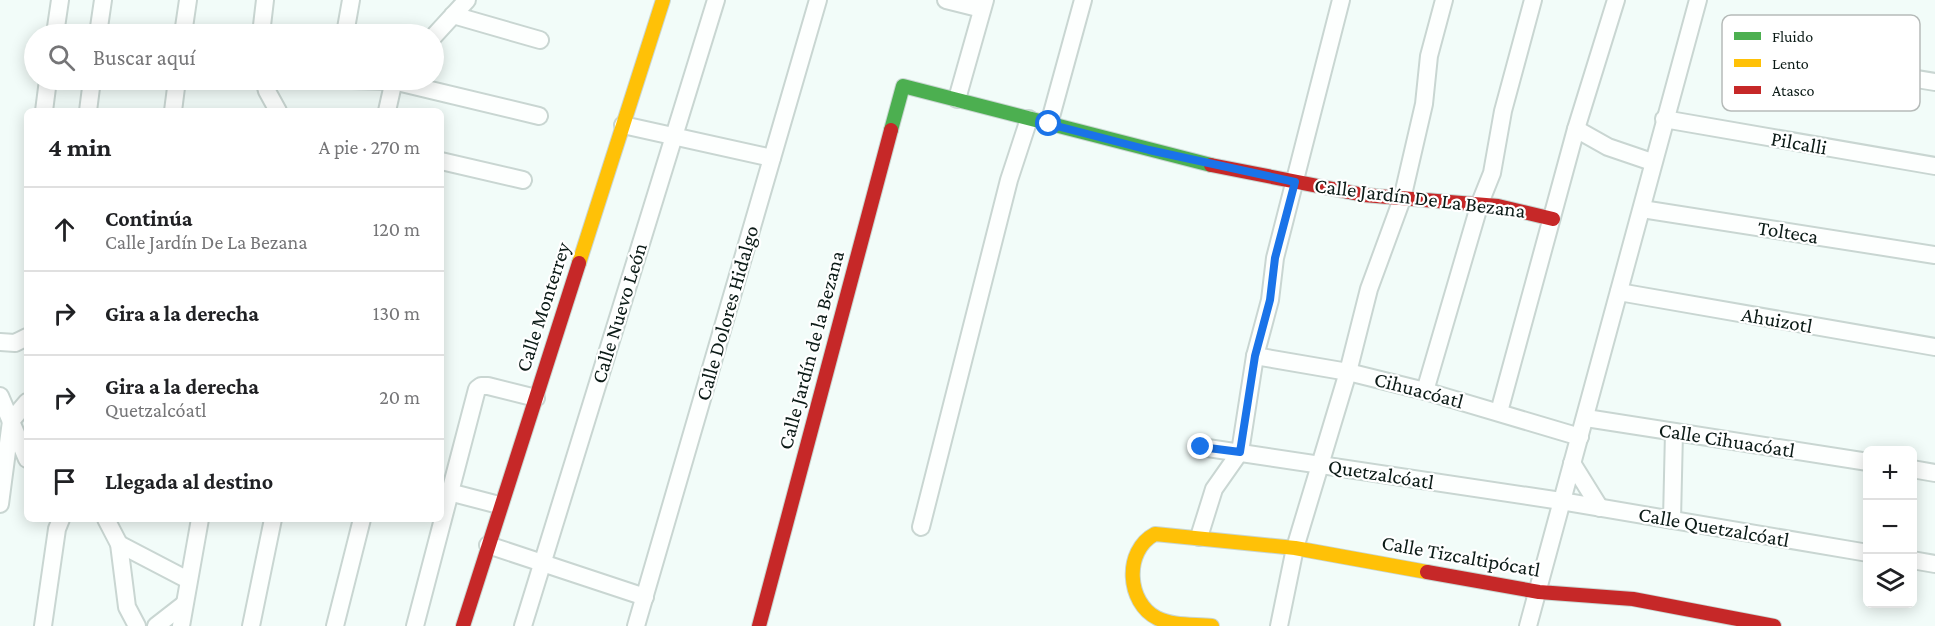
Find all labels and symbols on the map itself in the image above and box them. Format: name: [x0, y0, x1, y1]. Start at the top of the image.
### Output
legend: [1722, 15, 1920, 111]
text: Fluido: [1772, 28, 1813, 45]
text: Lento: [1772, 55, 1809, 72]
text: Atasco: [1772, 82, 1814, 99]
route start: [1035, 110, 1061, 136]
street label: Pilcalli: [1769, 126, 1829, 160]
street label: Calle Jardín De La Bezana: [1313, 173, 1527, 223]
street label: Tolteca: [1756, 215, 1820, 249]
street label: Calle Dolores Hidalgo: [691, 223, 763, 403]
street label: Calle Monterrey: [511, 239, 575, 375]
street label: Calle Nuevo León: [586, 240, 652, 386]
street label: Calle Jardín de la Bezana: [773, 248, 849, 452]
street label: Ahuizotl: [1740, 302, 1814, 338]
street label: Cihuacóatl: [1372, 367, 1466, 413]
street label: Calle Cihuacóatl: [1657, 417, 1797, 463]
route end: [1187, 433, 1213, 459]
street label: Quetzalcóatl: [1326, 454, 1436, 494]
street label: Calle Quetzalcóatl: [1637, 502, 1791, 552]
street label: Calle Tizcaltipócatl: [1380, 530, 1542, 582]

